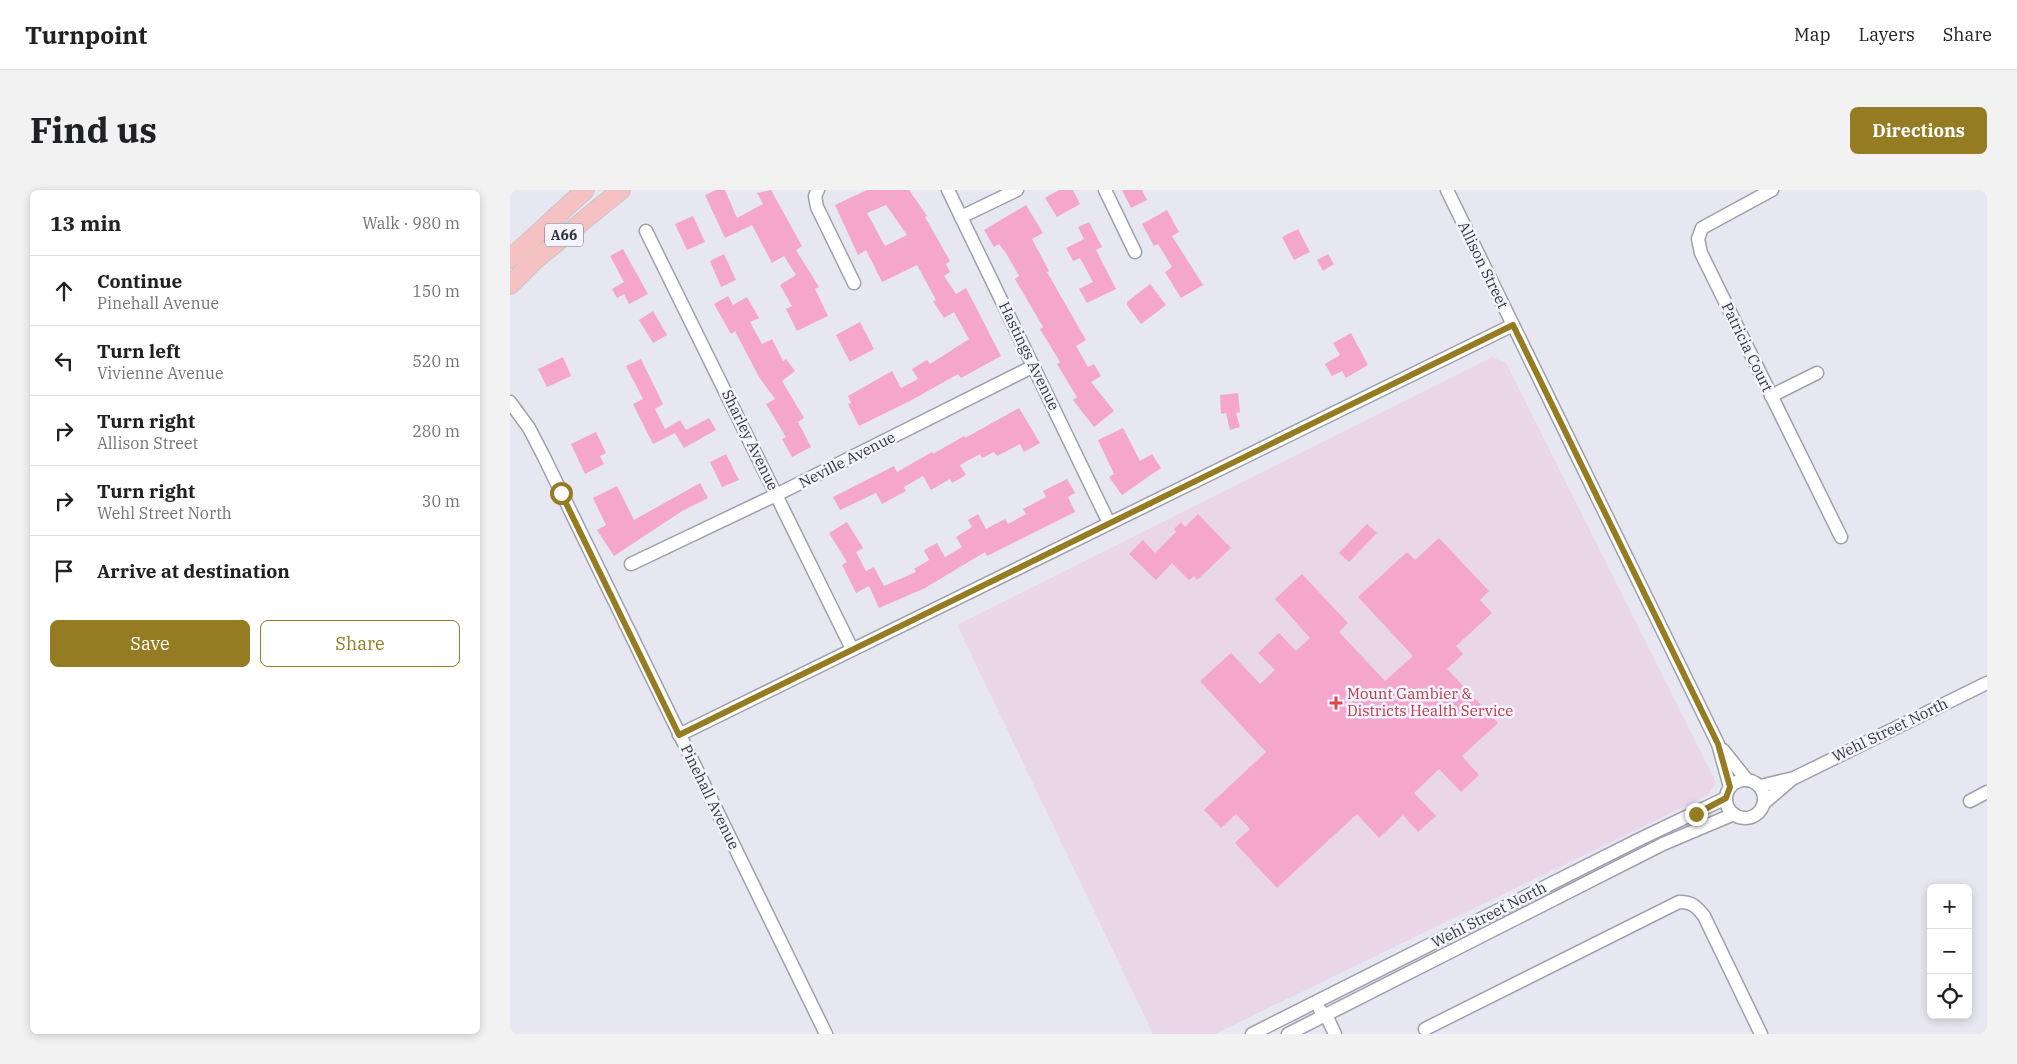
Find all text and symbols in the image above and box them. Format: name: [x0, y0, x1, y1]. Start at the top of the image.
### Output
text: Turnpoint: [25, 19, 147, 51]
text: Map: [1794, 23, 1831, 46]
text: Layers: [1859, 23, 1915, 46]
text: Share: [1943, 23, 1992, 46]
text: Find us: [30, 107, 157, 153]
button: Directions: [1850, 107, 1987, 154]
text: 13 min: [50, 209, 121, 237]
text: Walk · 980 m: [362, 213, 460, 233]
street label: Allison Street: [1454, 218, 1513, 312]
road number: A66: [545, 224, 583, 246]
text: Continue: [97, 269, 182, 293]
icon: ahead: [50, 277, 78, 305]
text: 150 m: [412, 281, 460, 301]
text: Pinehall Avenue: [97, 293, 219, 313]
street label: Hastings Avenue: [995, 298, 1064, 413]
street label: Patricia Court: [1718, 299, 1777, 395]
text: Turn left: [97, 339, 180, 363]
icon: left: [50, 347, 78, 375]
text: 520 m: [412, 351, 460, 371]
text: Vivienne Avenue: [97, 363, 223, 383]
street label: Sharley Avenue: [718, 386, 783, 493]
text: Turn right: [97, 409, 195, 433]
icon: right: [50, 417, 78, 445]
text: 280 m: [412, 421, 460, 441]
street label: Neville Avenue: [795, 427, 898, 492]
text: Allison Street: [97, 433, 198, 453]
text: Turn right: [97, 479, 195, 503]
route start: [550, 482, 573, 505]
icon: right: [50, 487, 78, 515]
text: 30 m: [422, 491, 460, 511]
text: Wehl Street North: [97, 503, 232, 523]
icon: arrive: [50, 557, 78, 585]
text: Arrive at destination: [97, 559, 290, 583]
button: Save: [50, 620, 250, 667]
button: Share: [260, 620, 460, 667]
place label: Mount Gambier & Districts Health Service: [1347, 684, 1513, 720]
street label: Wehl Street North: [1829, 693, 1951, 766]
marker: Mount Gambier & Districts Health Service: [1329, 696, 1343, 710]
street label: Pinehall Avenue: [677, 741, 744, 852]
route end: [1685, 803, 1708, 826]
street label: Wehl Street North: [1428, 877, 1549, 952]
map controls: [1927, 884, 1972, 1019]
button: +: [1927, 884, 1972, 929]
button: −: [1927, 929, 1972, 974]
button: locate: [1927, 974, 1972, 1019]

